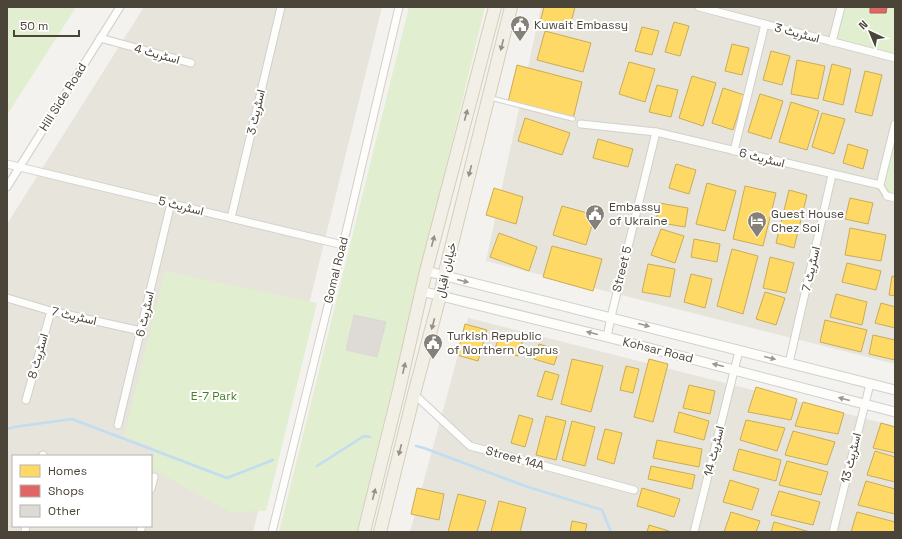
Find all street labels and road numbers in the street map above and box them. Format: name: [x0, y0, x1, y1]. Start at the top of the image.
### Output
street label: اسٹریٹ 3: [773, 19, 821, 47]
street label: اسٹریٹ 4: [133, 40, 181, 68]
street label: Hill Side Road: [36, 60, 90, 134]
street label: اسٹریٹ 3: [243, 88, 269, 136]
street label: اسٹریٹ 6: [738, 145, 786, 171]
street label: اسٹریٹ 5: [157, 193, 205, 219]
street label: Gomal Road: [320, 235, 352, 305]
street label: خیابان اقبال: [432, 241, 460, 299]
street label: Street 5: [609, 244, 635, 294]
street label: اسٹریٹ 7: [798, 245, 824, 293]
street label: اسٹریٹ 6: [132, 290, 158, 338]
street label: اسٹریٹ 7: [50, 303, 98, 329]
street label: اسٹریٹ 8: [24, 331, 52, 381]
street label: Kohsar Road: [621, 334, 695, 366]
street label: اسٹریٹ 14: [700, 424, 728, 478]
street label: اسٹریٹ 13: [837, 431, 865, 485]
street label: Street 14A: [484, 443, 546, 474]

